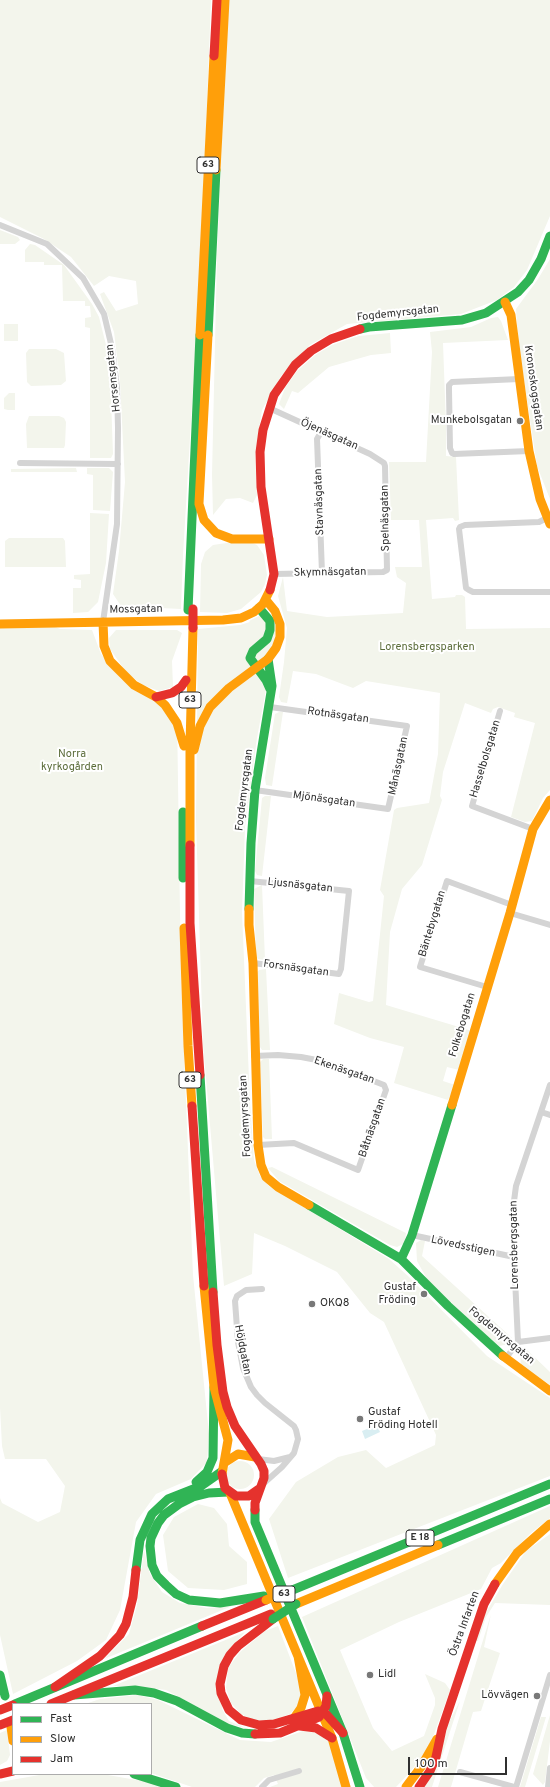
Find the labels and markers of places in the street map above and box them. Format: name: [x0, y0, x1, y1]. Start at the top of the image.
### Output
place label: Munkebolsgatan: [431, 414, 512, 428]
marker: Munkebolsgatan: [515, 416, 525, 426]
place label: Gustaf Fröding: [379, 1281, 416, 1307]
marker: Gustaf Fröding: [419, 1289, 429, 1299]
place label: OKQ8: [320, 1297, 350, 1311]
marker: OKQ8: [307, 1299, 317, 1309]
place label: Gustaf Fröding Hotell: [368, 1406, 438, 1432]
marker: Gustaf Fröding Hotell: [355, 1414, 365, 1424]
place label: Lidl: [378, 1668, 396, 1682]
marker: Lidl: [365, 1670, 375, 1680]
place label: Lövvägen: [481, 1689, 529, 1703]
marker: Lövvägen: [532, 1691, 542, 1701]

